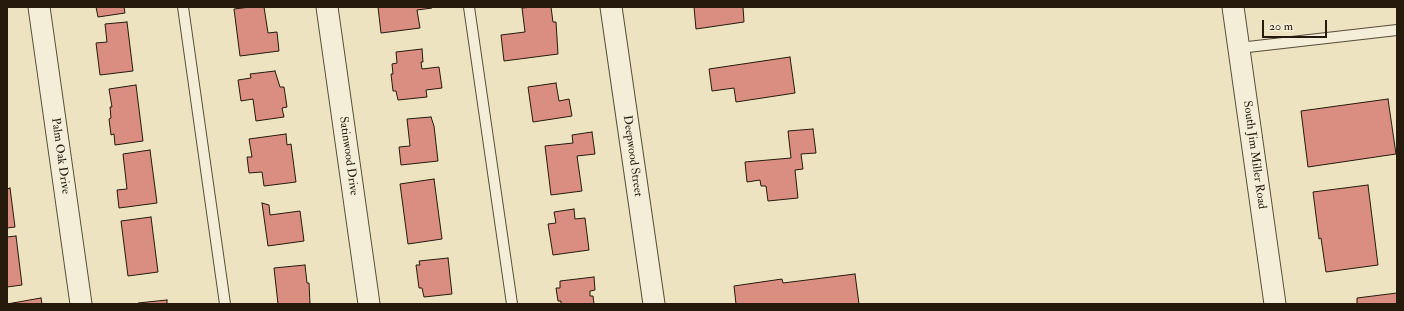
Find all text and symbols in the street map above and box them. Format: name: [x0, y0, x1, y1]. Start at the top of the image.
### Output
scale bar: [1264, 12, 1329, 38]
text: 20 m: [1269, 19, 1293, 34]
street label: South Jim Miller Road: [1239, 100, 1269, 210]
street label: Deepwood Street: [619, 114, 645, 198]
street label: Satinwood Drive: [335, 116, 361, 196]
street label: Palm Oak Drive: [48, 117, 72, 195]

